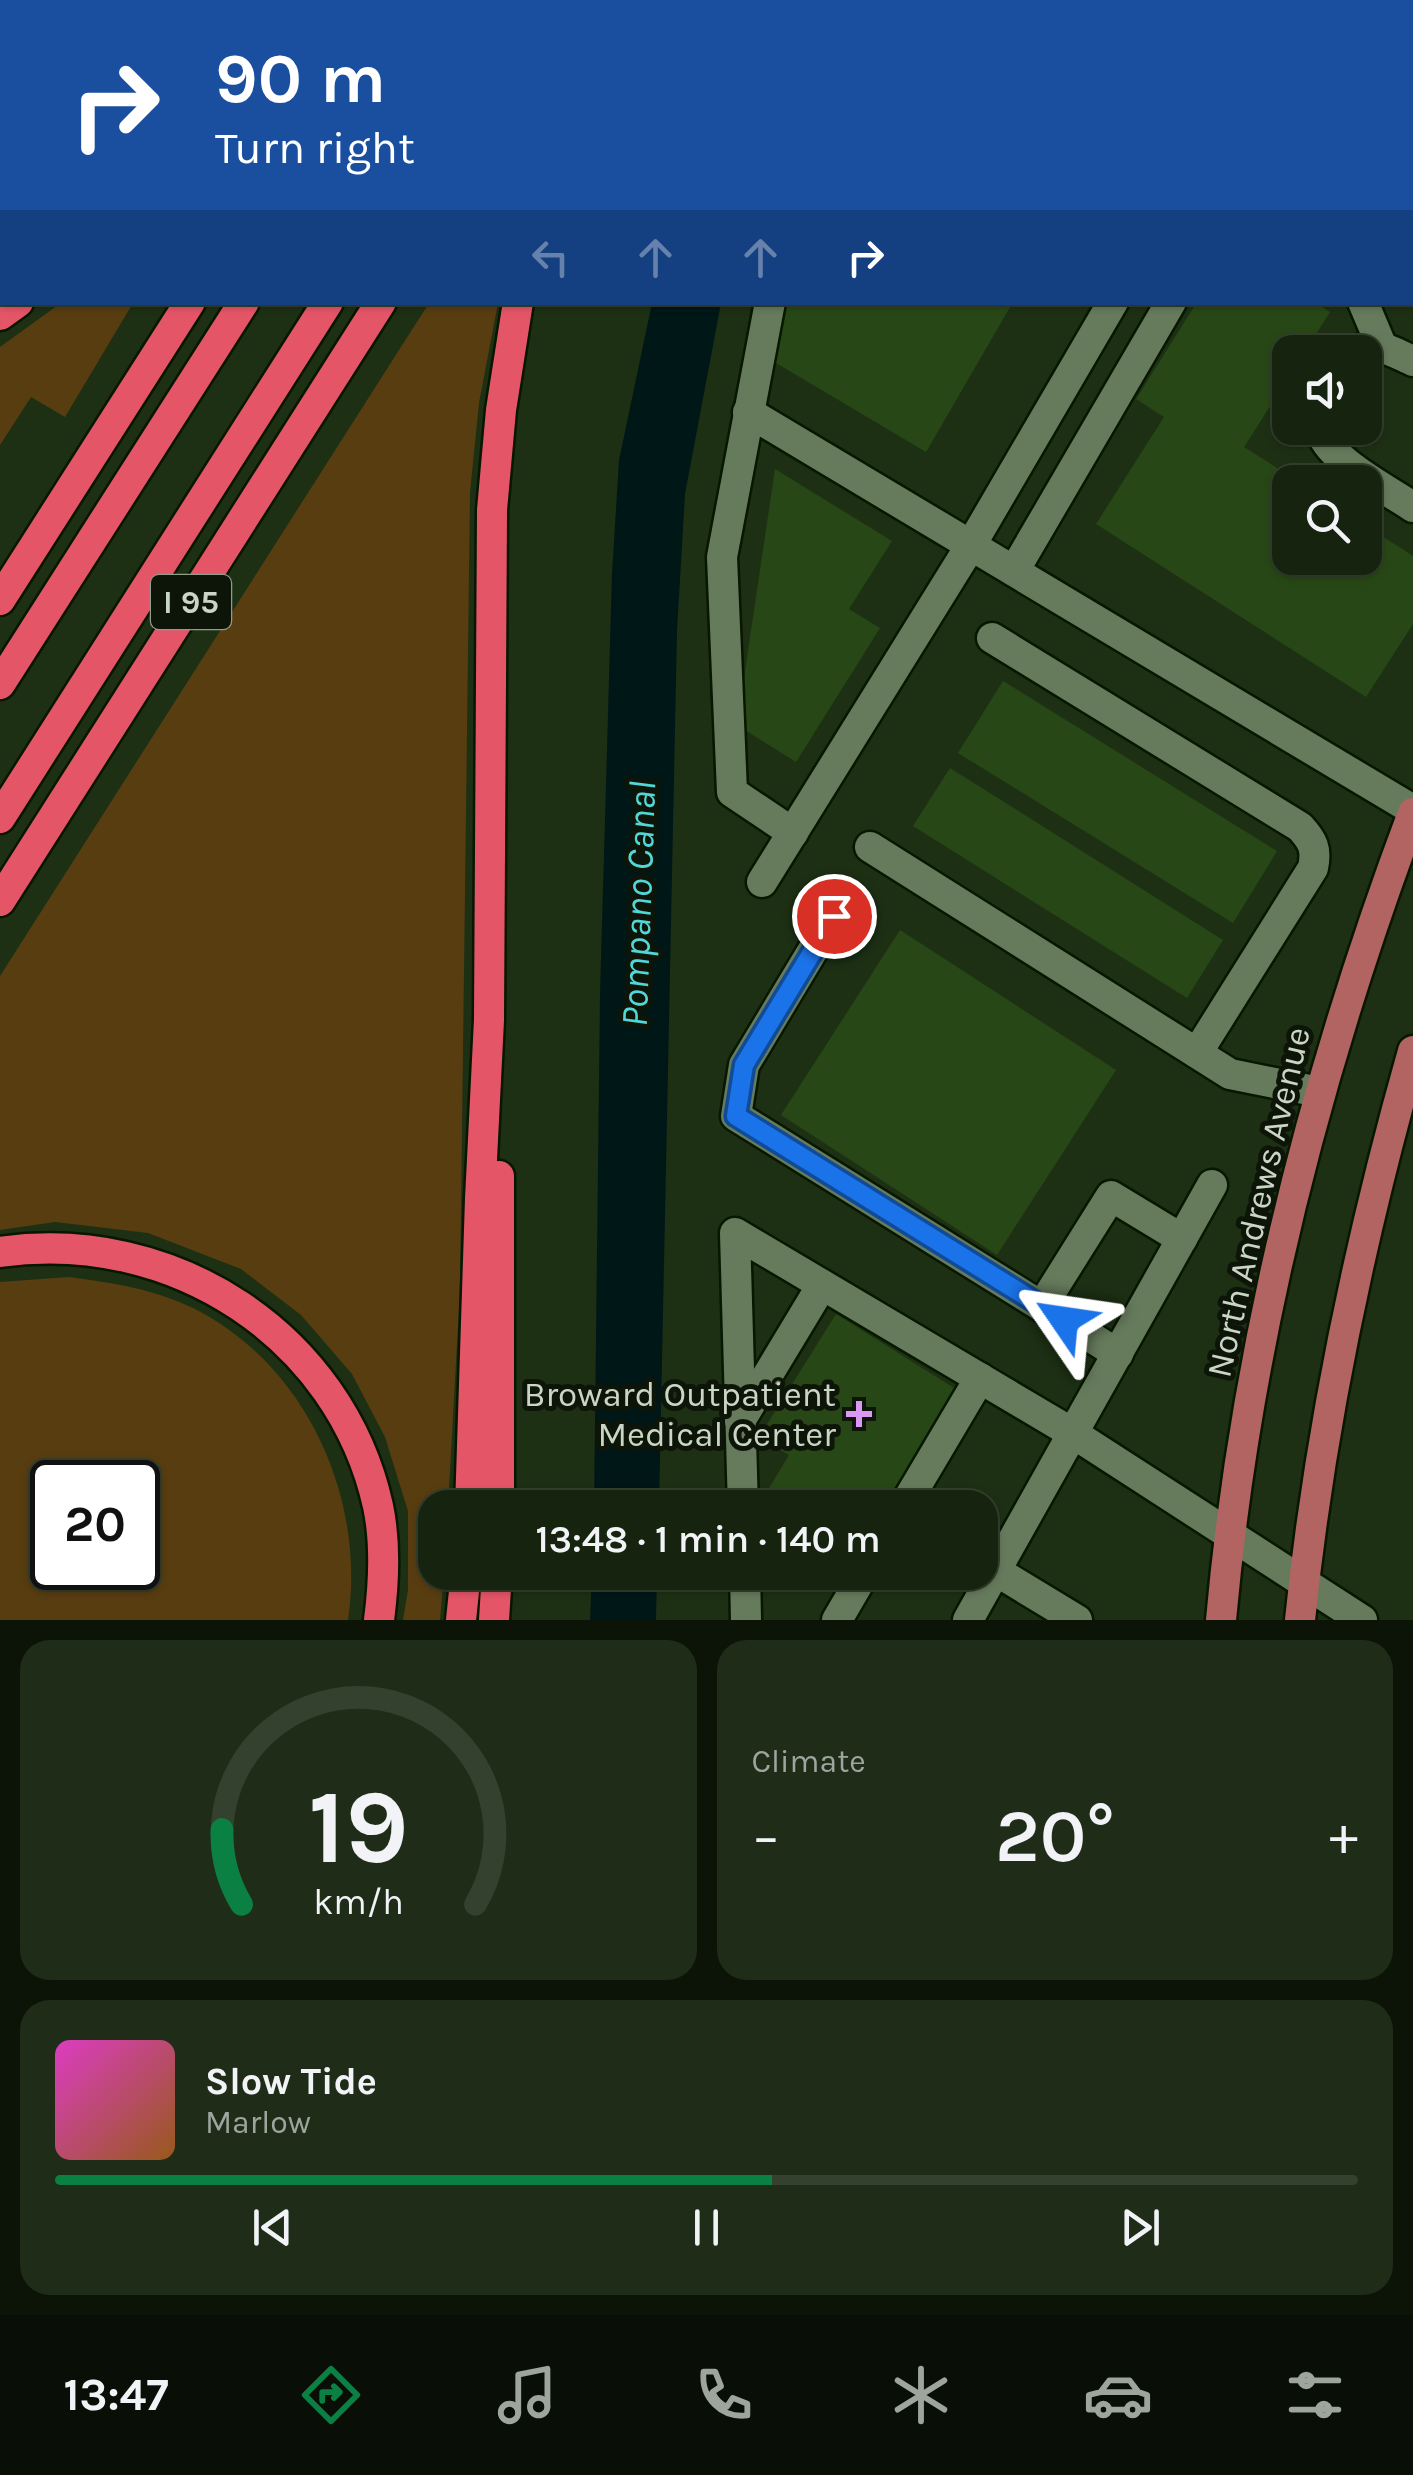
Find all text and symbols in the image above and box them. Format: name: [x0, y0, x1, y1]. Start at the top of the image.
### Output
text: 90 m: [215, 38, 386, 120]
icon: right: [50, 40, 180, 170]
text: Turn right: [215, 122, 415, 174]
icon: left: [523, 230, 578, 285]
icon: ahead: [628, 230, 683, 285]
icon: ahead: [733, 230, 788, 285]
icon: right: [838, 230, 893, 285]
map controls: [1272, 335, 1382, 575]
button: sound: [1272, 335, 1382, 445]
button: search: [1272, 465, 1382, 575]
road number: I 95: [151, 575, 231, 629]
water label: Pompano Canal: [612, 780, 665, 1028]
pin: [792, 874, 877, 959]
icon: arrive: [807, 889, 862, 944]
street label: North Andrews Avenue: [1198, 1023, 1319, 1381]
position arrow: [1012, 1268, 1116, 1372]
place label: Broward Outpatient Medical Center: [524, 1374, 836, 1455]
marker: Broward Outpatient Medical Center: [846, 1401, 872, 1427]
speed limit sign: 20: [30, 1460, 160, 1590]
text: 13:48 · 1 min · 140 m: [535, 1517, 881, 1562]
text: Climate: [752, 1743, 866, 1780]
text: 19: [308, 1767, 409, 1888]
text: 20°: [995, 1792, 1115, 1880]
text: −: [752, 1804, 780, 1868]
text: +: [1329, 1804, 1358, 1868]
text: km/h: [313, 1881, 404, 1923]
text: Slow Tide: [205, 2059, 377, 2104]
text: Marlow: [205, 2104, 311, 2141]
icon: previous: [245, 2200, 300, 2255]
icon: pause: [679, 2200, 734, 2255]
icon: next: [1113, 2200, 1168, 2255]
icon: directions: [296, 2360, 366, 2430]
icon: music: [492, 2360, 562, 2430]
icon: phone: [689, 2360, 759, 2430]
icon: climate: [886, 2360, 956, 2430]
icon: car: [1083, 2360, 1153, 2430]
icon: filters: [1280, 2360, 1350, 2430]
text: 13:47: [63, 2369, 169, 2421]

